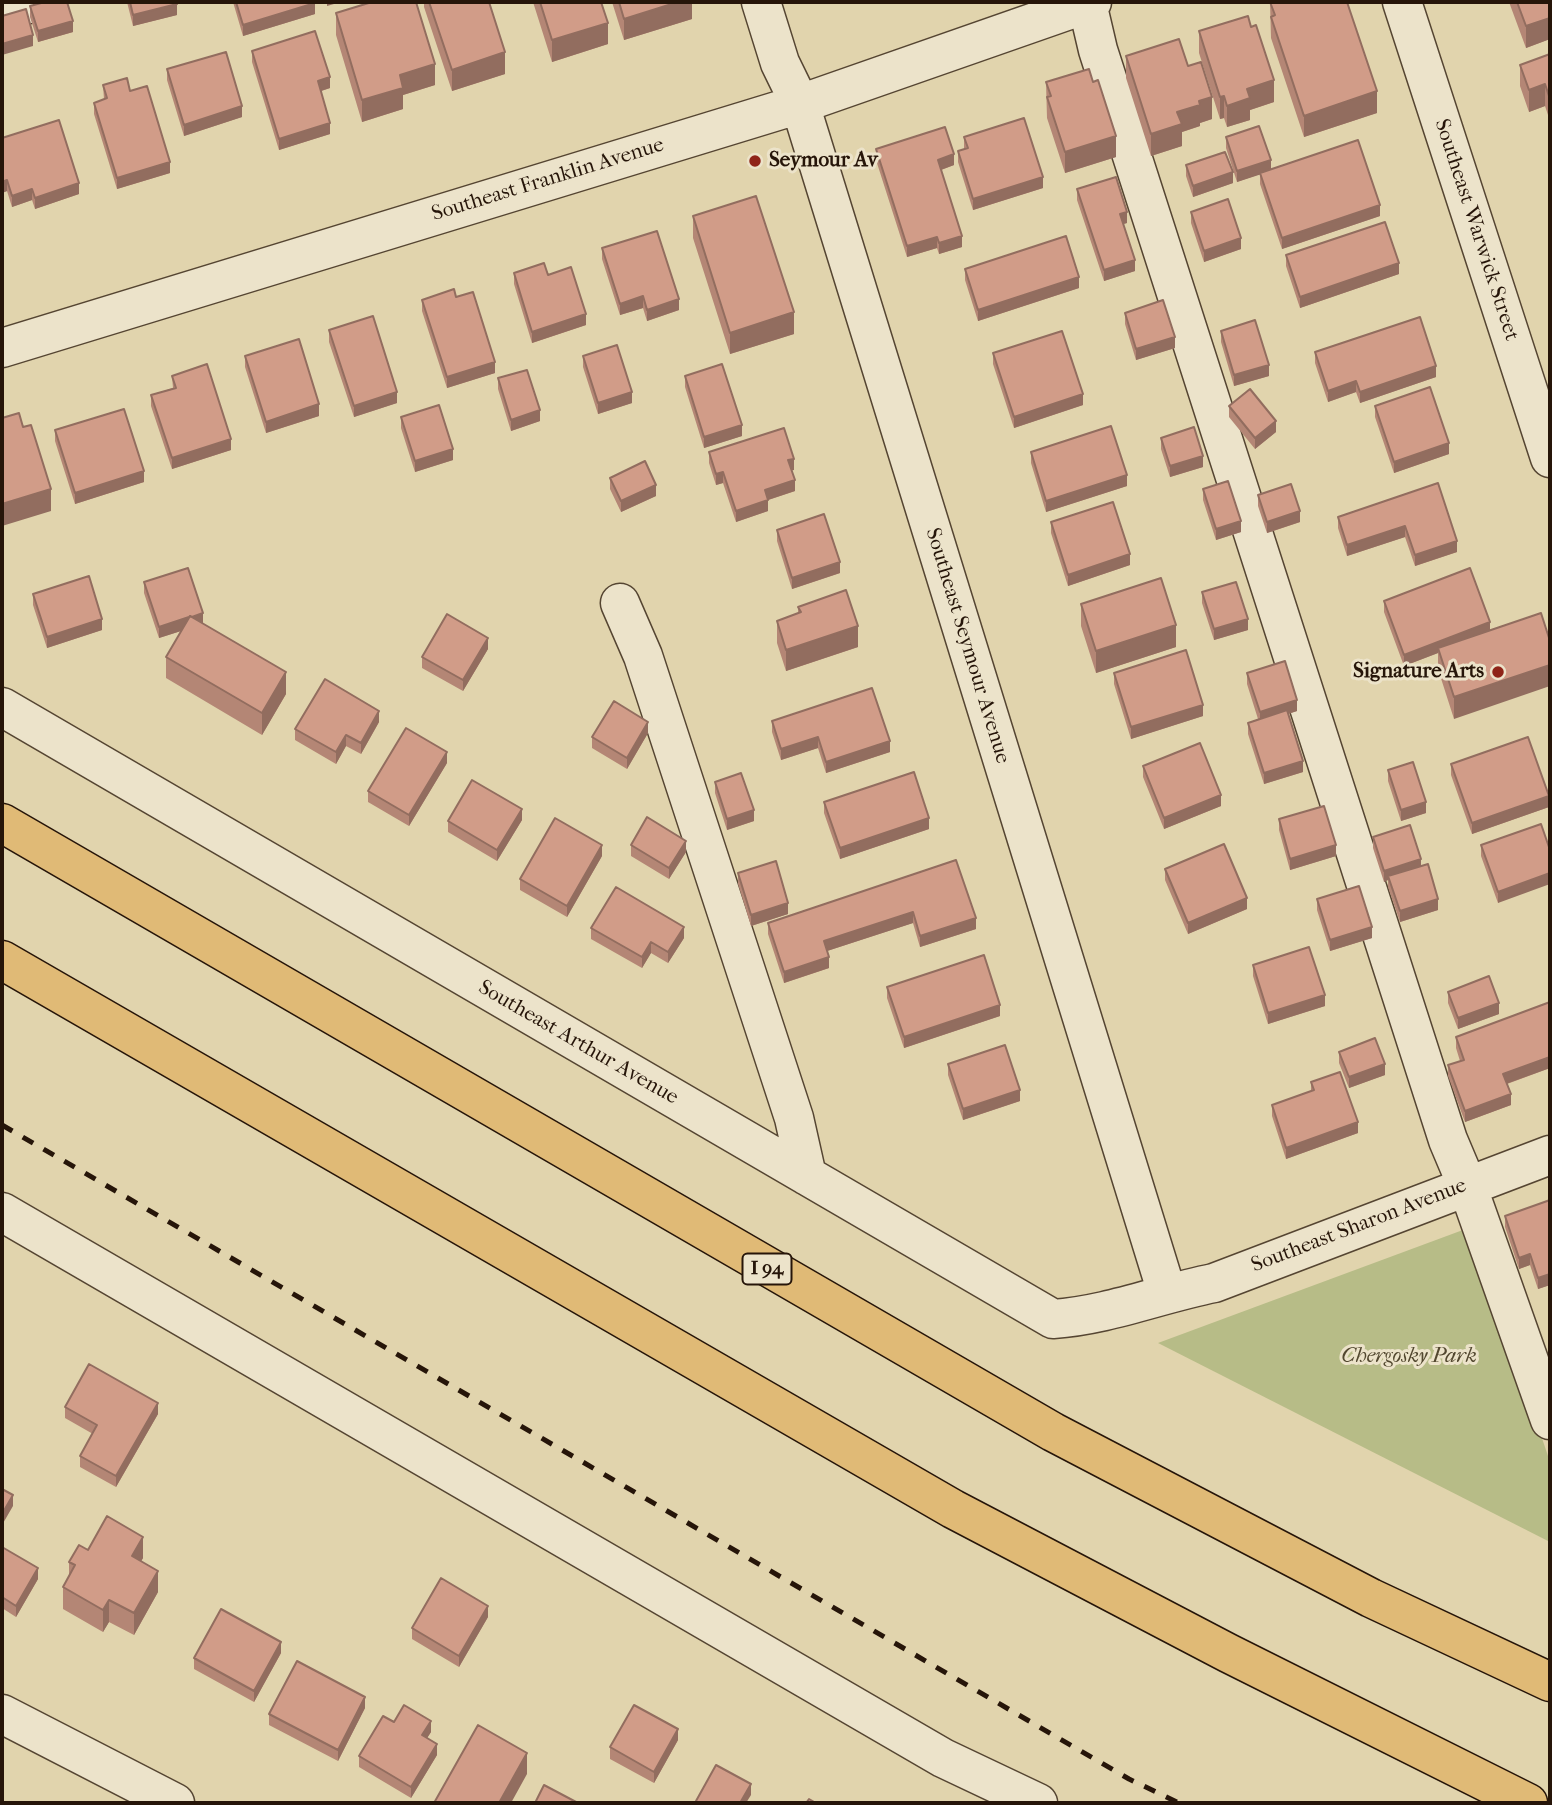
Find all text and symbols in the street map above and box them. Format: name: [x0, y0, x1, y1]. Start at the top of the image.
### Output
street label: Southeast Warwick Street: [1428, 116, 1524, 344]
street label: Southeast Franklin Avenue: [429, 133, 667, 227]
place label: Seymour Av: [769, 148, 878, 174]
marker: Seymour Av: [747, 153, 763, 169]
street label: Southeast Seymour Avenue: [919, 525, 1015, 767]
place label: Signature Arts: [1353, 659, 1484, 685]
marker: Signature Arts: [1490, 664, 1506, 680]
street label: Southeast Arthur Avenue: [473, 975, 683, 1111]
street label: Southeast Sharon Avenue: [1248, 1173, 1470, 1279]
road number: I 94: [742, 1254, 792, 1284]
park label: Chergosky Park: [1341, 1344, 1477, 1370]

